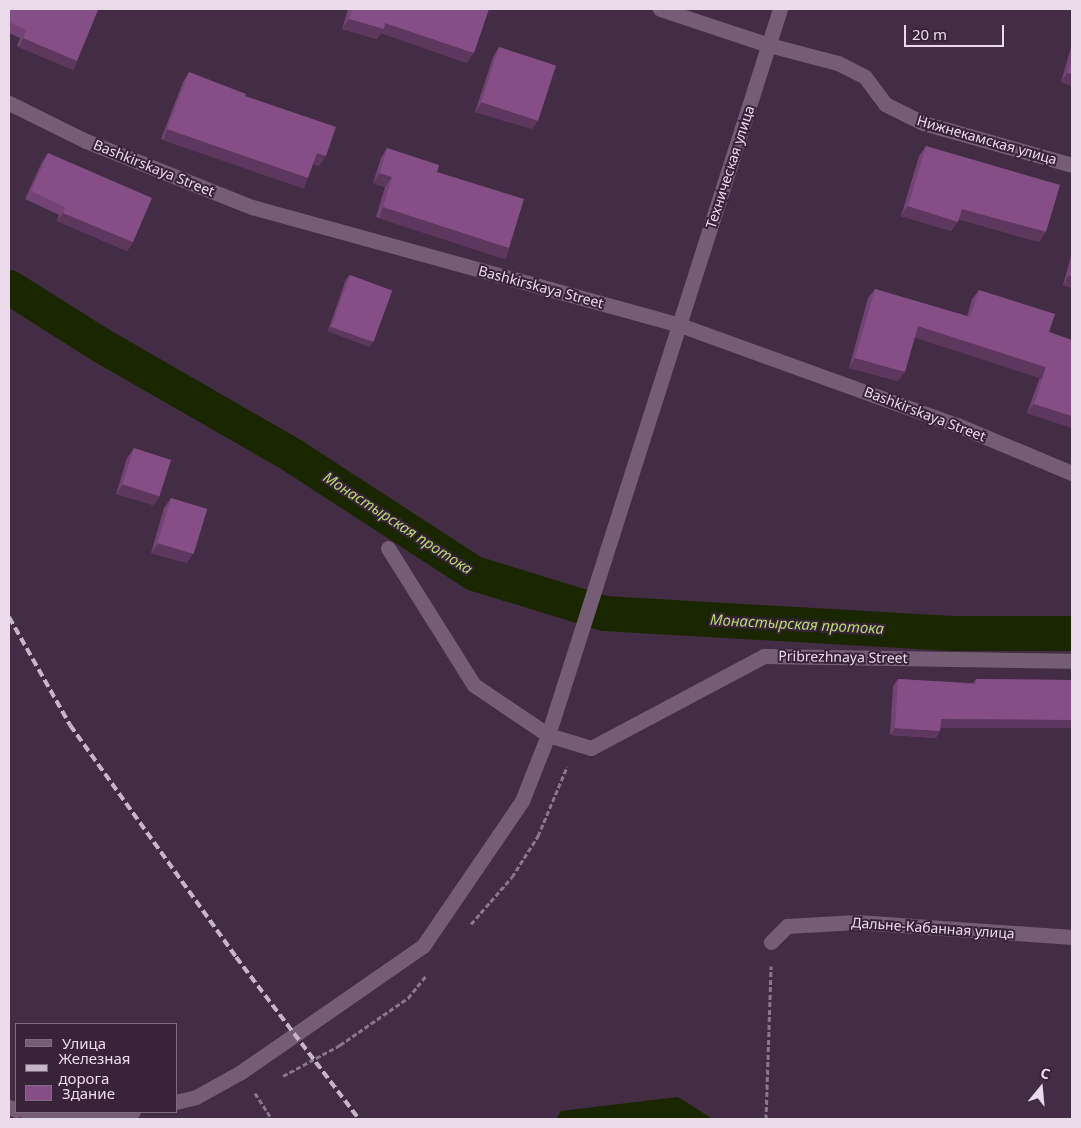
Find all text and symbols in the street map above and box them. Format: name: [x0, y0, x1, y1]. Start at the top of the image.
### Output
scale bar: [906, 15, 1006, 47]
text: 20 m: [912, 24, 947, 44]
street label: Техническая улица: [702, 103, 758, 231]
street label: Нижнекамская улица: [915, 112, 1059, 168]
street label: Bashkirskaya Street: [91, 136, 217, 200]
street label: Bashkirskaya Street: [477, 262, 605, 312]
street label: Bashkirskaya Street: [862, 383, 988, 445]
water label: Монастырская протока: [320, 468, 476, 578]
water label: Монастырская протока: [710, 610, 884, 638]
street label: Pribrezhnaya Street: [778, 647, 908, 667]
street label: Дальне-Кабанная улица: [851, 914, 1015, 942]
legend: [15, 1023, 178, 1113]
text: Улица: [62, 1033, 106, 1053]
text: Железная дорога: [58, 1048, 131, 1088]
north arrow: [1016, 1063, 1066, 1113]
text: С: [1038, 1063, 1053, 1084]
text: Здание: [62, 1083, 115, 1103]

